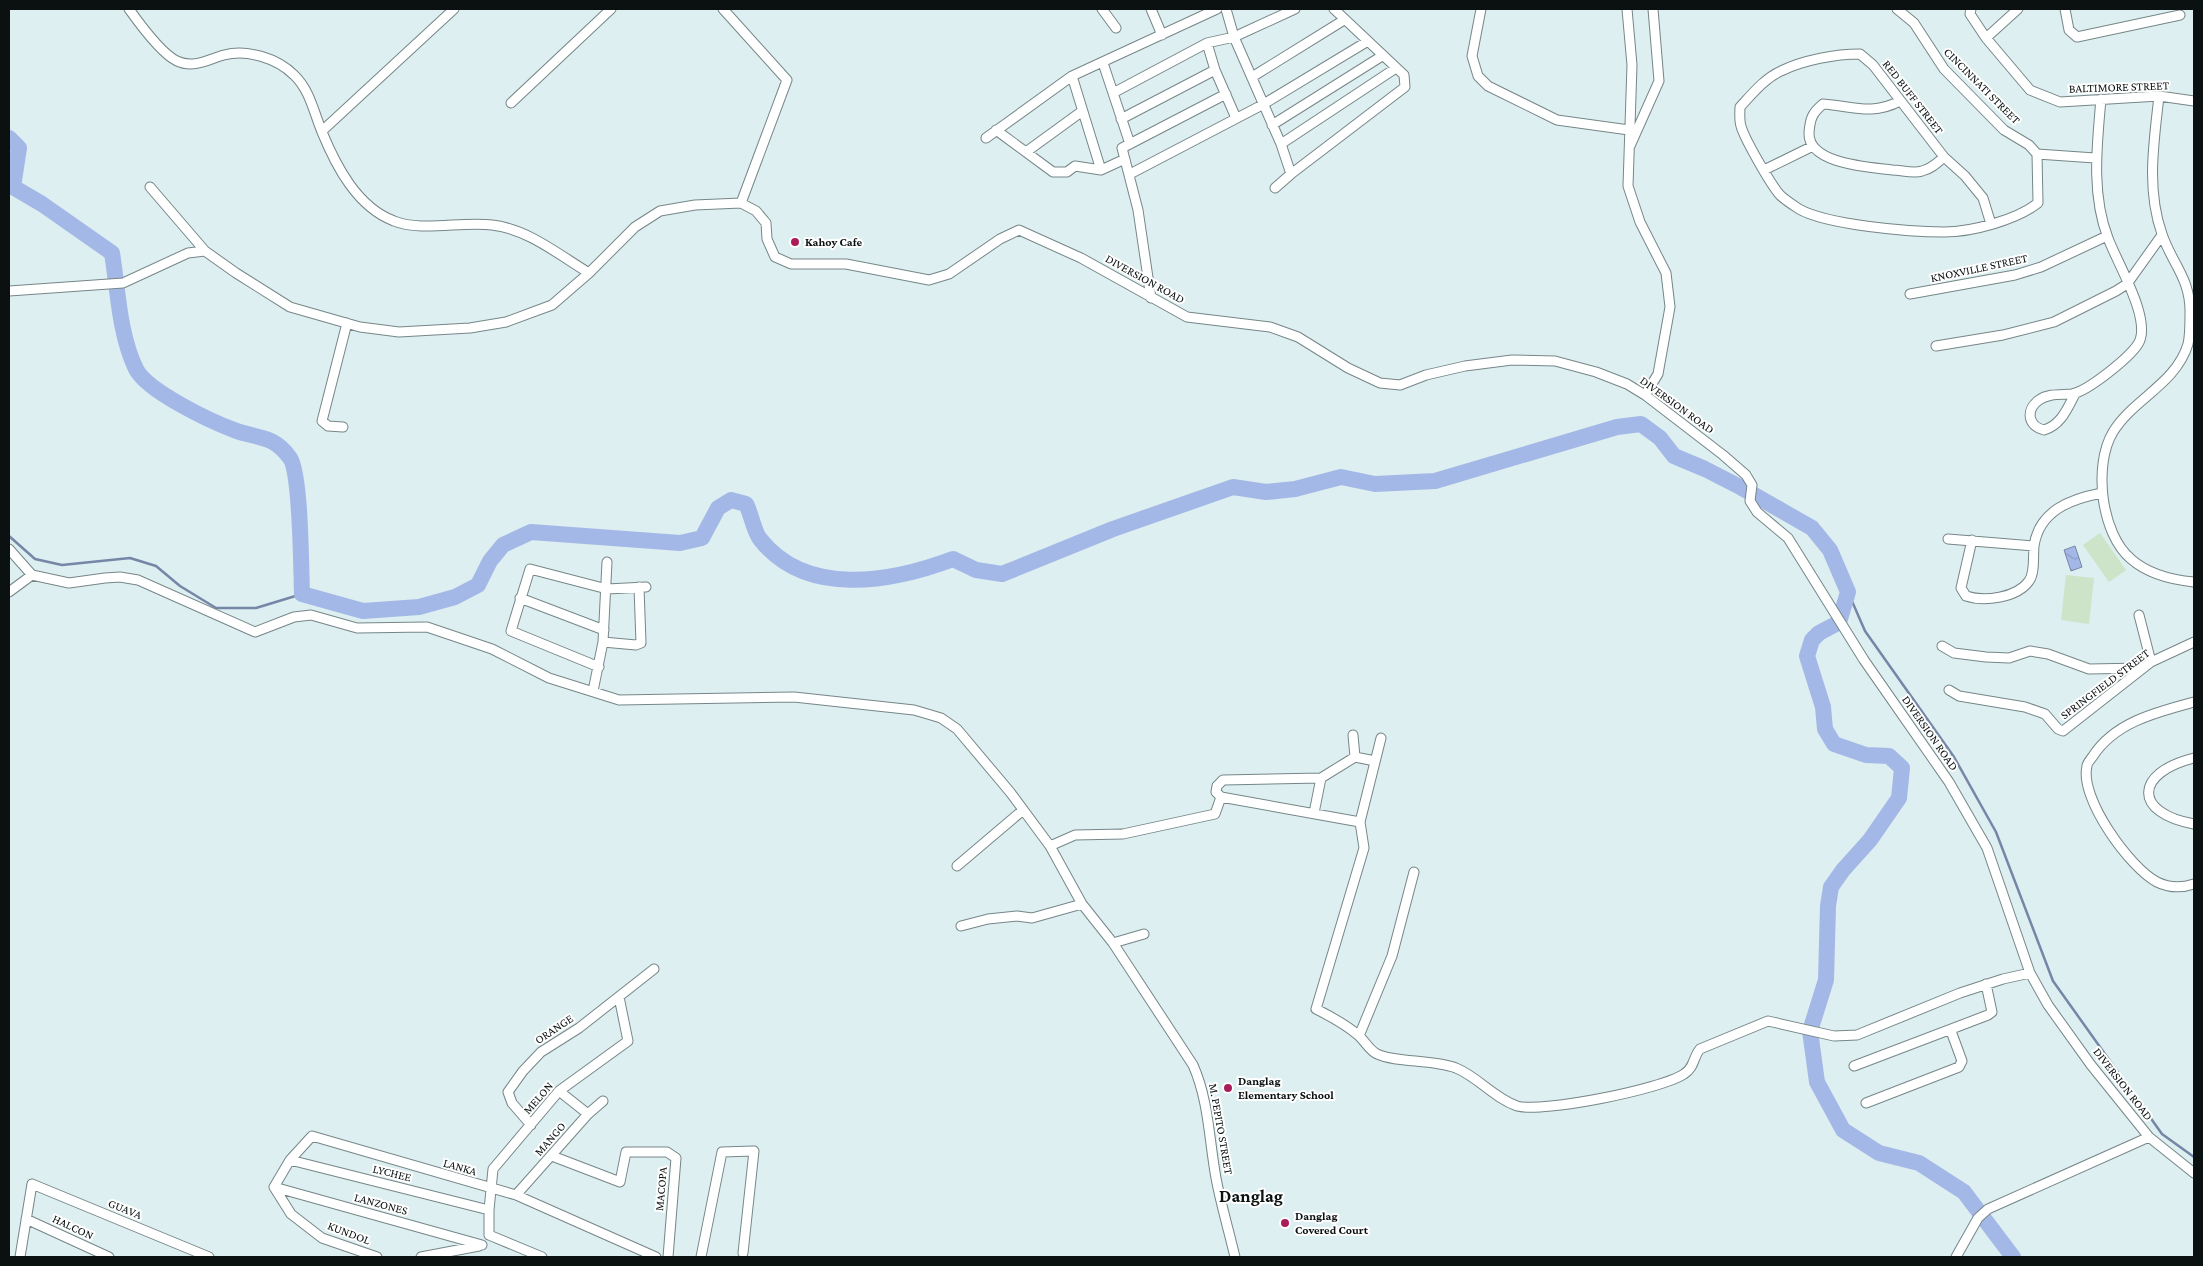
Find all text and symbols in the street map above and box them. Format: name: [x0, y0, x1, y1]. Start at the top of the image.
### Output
street label: CINCINNATI STREET: [1941, 45, 2023, 127]
street label: RED BUFF STREET: [1880, 57, 1947, 137]
street label: BALTIMORE STREET: [2069, 78, 2170, 96]
place label: Kahoy Cafe: [805, 235, 862, 249]
marker: Kahoy Cafe: [789, 236, 801, 248]
street label: DIVERSION ROAD: [1103, 251, 1187, 307]
street label: KNOXVILLE STREET: [1929, 251, 2029, 285]
street label: DIVERSION ROAD: [1637, 373, 1717, 437]
street label: SPRINGFIELD STREET: [2058, 646, 2153, 722]
street label: DIVERSION ROAD: [1899, 693, 1961, 773]
street label: ORANGE: [532, 1011, 576, 1047]
street label: DIVERSION ROAD: [2090, 1045, 2156, 1123]
place label: Danglag Elementary School: [1238, 1074, 1334, 1102]
street label: MELON: [520, 1079, 556, 1117]
street label: M. PEPITO STREET: [1206, 1082, 1236, 1176]
marker: Danglag Elementary School: [1222, 1082, 1234, 1094]
street label: MANGO: [531, 1119, 569, 1159]
street label: LANKA: [442, 1156, 479, 1178]
street label: LYCHEE: [371, 1161, 413, 1185]
street label: MACOPA: [652, 1166, 670, 1212]
district label: Danglag: [1219, 1186, 1283, 1206]
street label: LANZONES: [353, 1190, 410, 1218]
street label: GUAVA: [106, 1196, 144, 1222]
place label: Danglag Covered Court: [1295, 1209, 1369, 1237]
street label: HALCON: [50, 1211, 96, 1243]
marker: Danglag Covered Court: [1279, 1217, 1291, 1229]
street label: KUNDOL: [326, 1219, 372, 1247]

